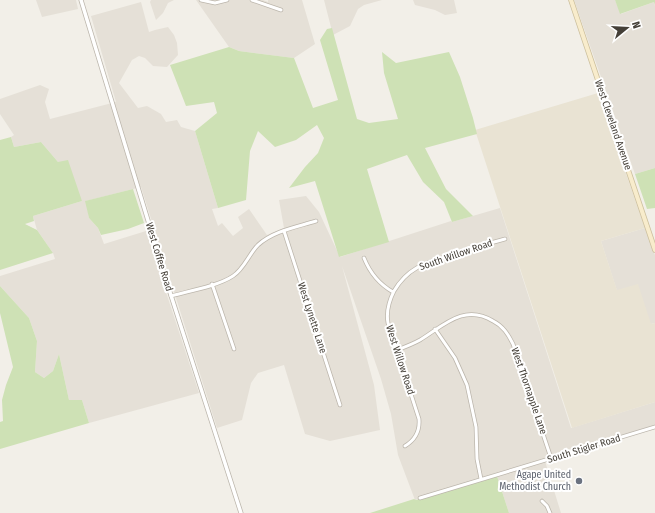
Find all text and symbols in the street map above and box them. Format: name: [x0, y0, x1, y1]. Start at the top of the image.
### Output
north arrow: [607, 8, 647, 48]
text: N: [629, 20, 643, 30]
street label: West Cleveland Avenue: [592, 78, 634, 172]
street label: West Coffee Road: [143, 221, 175, 293]
street label: South Willow Road: [418, 237, 494, 273]
street label: West Lynette Lane: [295, 281, 329, 355]
street label: West Willow Road: [383, 324, 417, 396]
street label: West Thornapple Lane: [509, 346, 550, 436]
street label: South Stigler Road: [546, 432, 622, 466]
place label: Agape United Methodist Church: [499, 469, 571, 493]
marker: Agape United Methodist Church: [574, 476, 584, 486]

